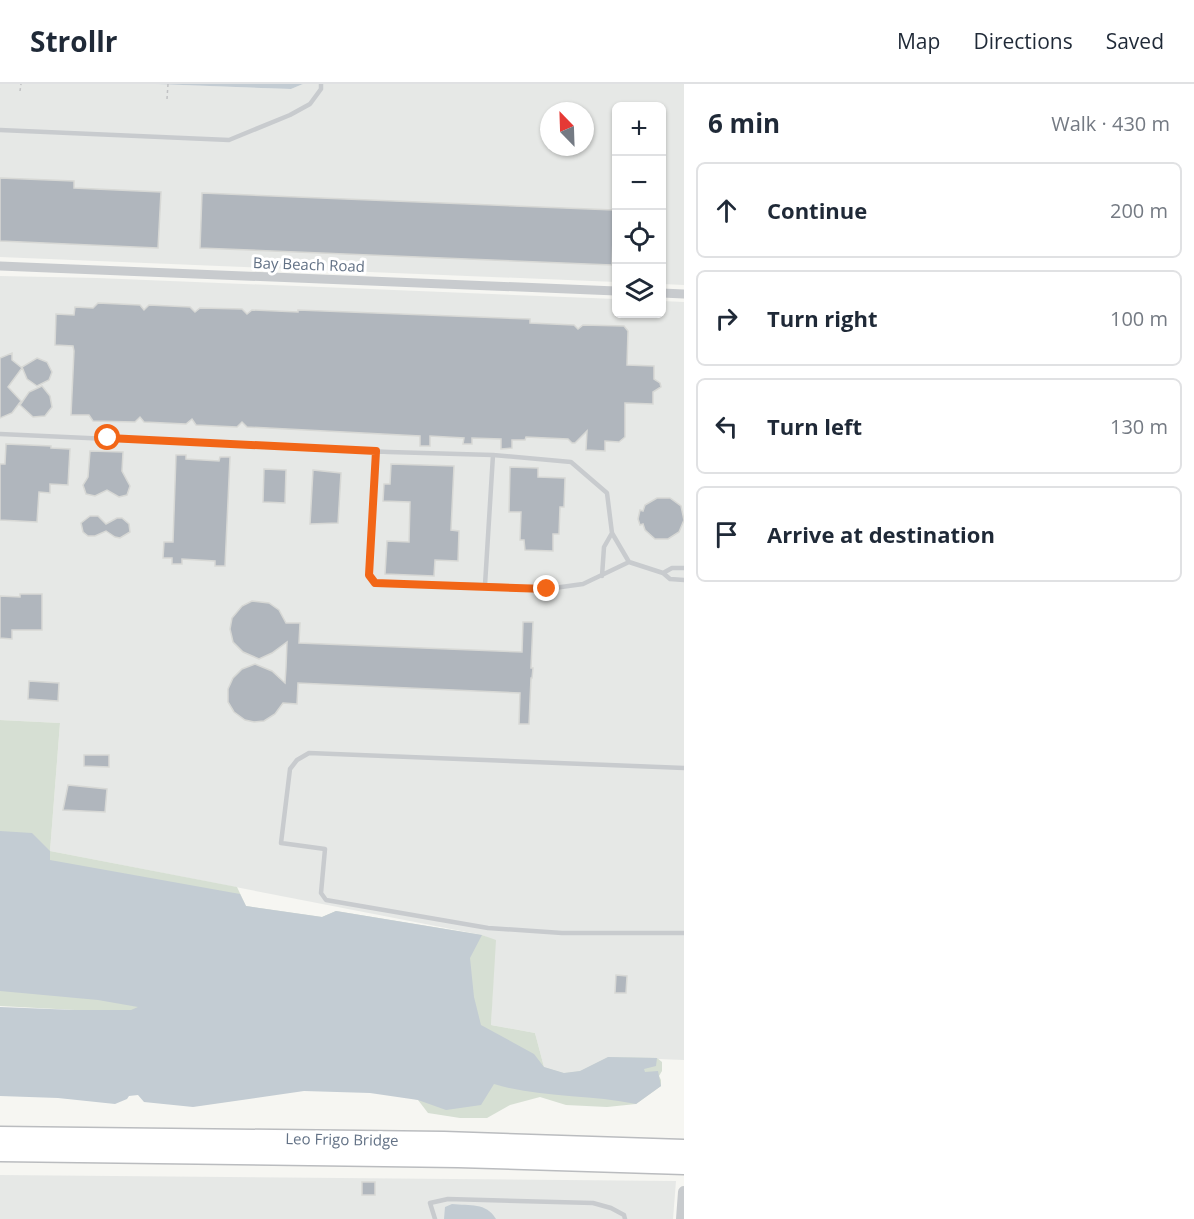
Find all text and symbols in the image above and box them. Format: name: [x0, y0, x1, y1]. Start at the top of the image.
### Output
text: Strollr: [30, 22, 117, 60]
text: Map: [897, 27, 940, 55]
text: Directions: [973, 27, 1073, 55]
text: Saved: [1106, 27, 1164, 55]
north arrow: [540, 102, 594, 156]
map controls: [612, 102, 666, 318]
button: +: [612, 102, 666, 156]
text: 6 min: [708, 105, 780, 141]
text: Walk · 430 m: [1051, 110, 1170, 137]
button: −: [612, 156, 666, 210]
icon: ahead: [710, 194, 743, 227]
text: Continue: [767, 195, 867, 225]
text: 200 m: [1110, 197, 1168, 224]
button: locate: [612, 210, 666, 264]
street label: Bay Beach Road: [253, 252, 365, 276]
button: layers: [612, 264, 666, 318]
icon: right: [710, 302, 743, 335]
text: Turn right: [767, 303, 878, 333]
text: 100 m: [1110, 305, 1168, 332]
icon: left: [710, 410, 743, 443]
text: Turn left: [767, 411, 862, 441]
text: 130 m: [1110, 413, 1168, 440]
route start: [94, 424, 120, 450]
icon: arrive: [710, 518, 743, 551]
text: Arrive at destination: [767, 519, 995, 549]
route end: [533, 575, 559, 601]
street label: Leo Frigo Bridge: [285, 1128, 399, 1150]

